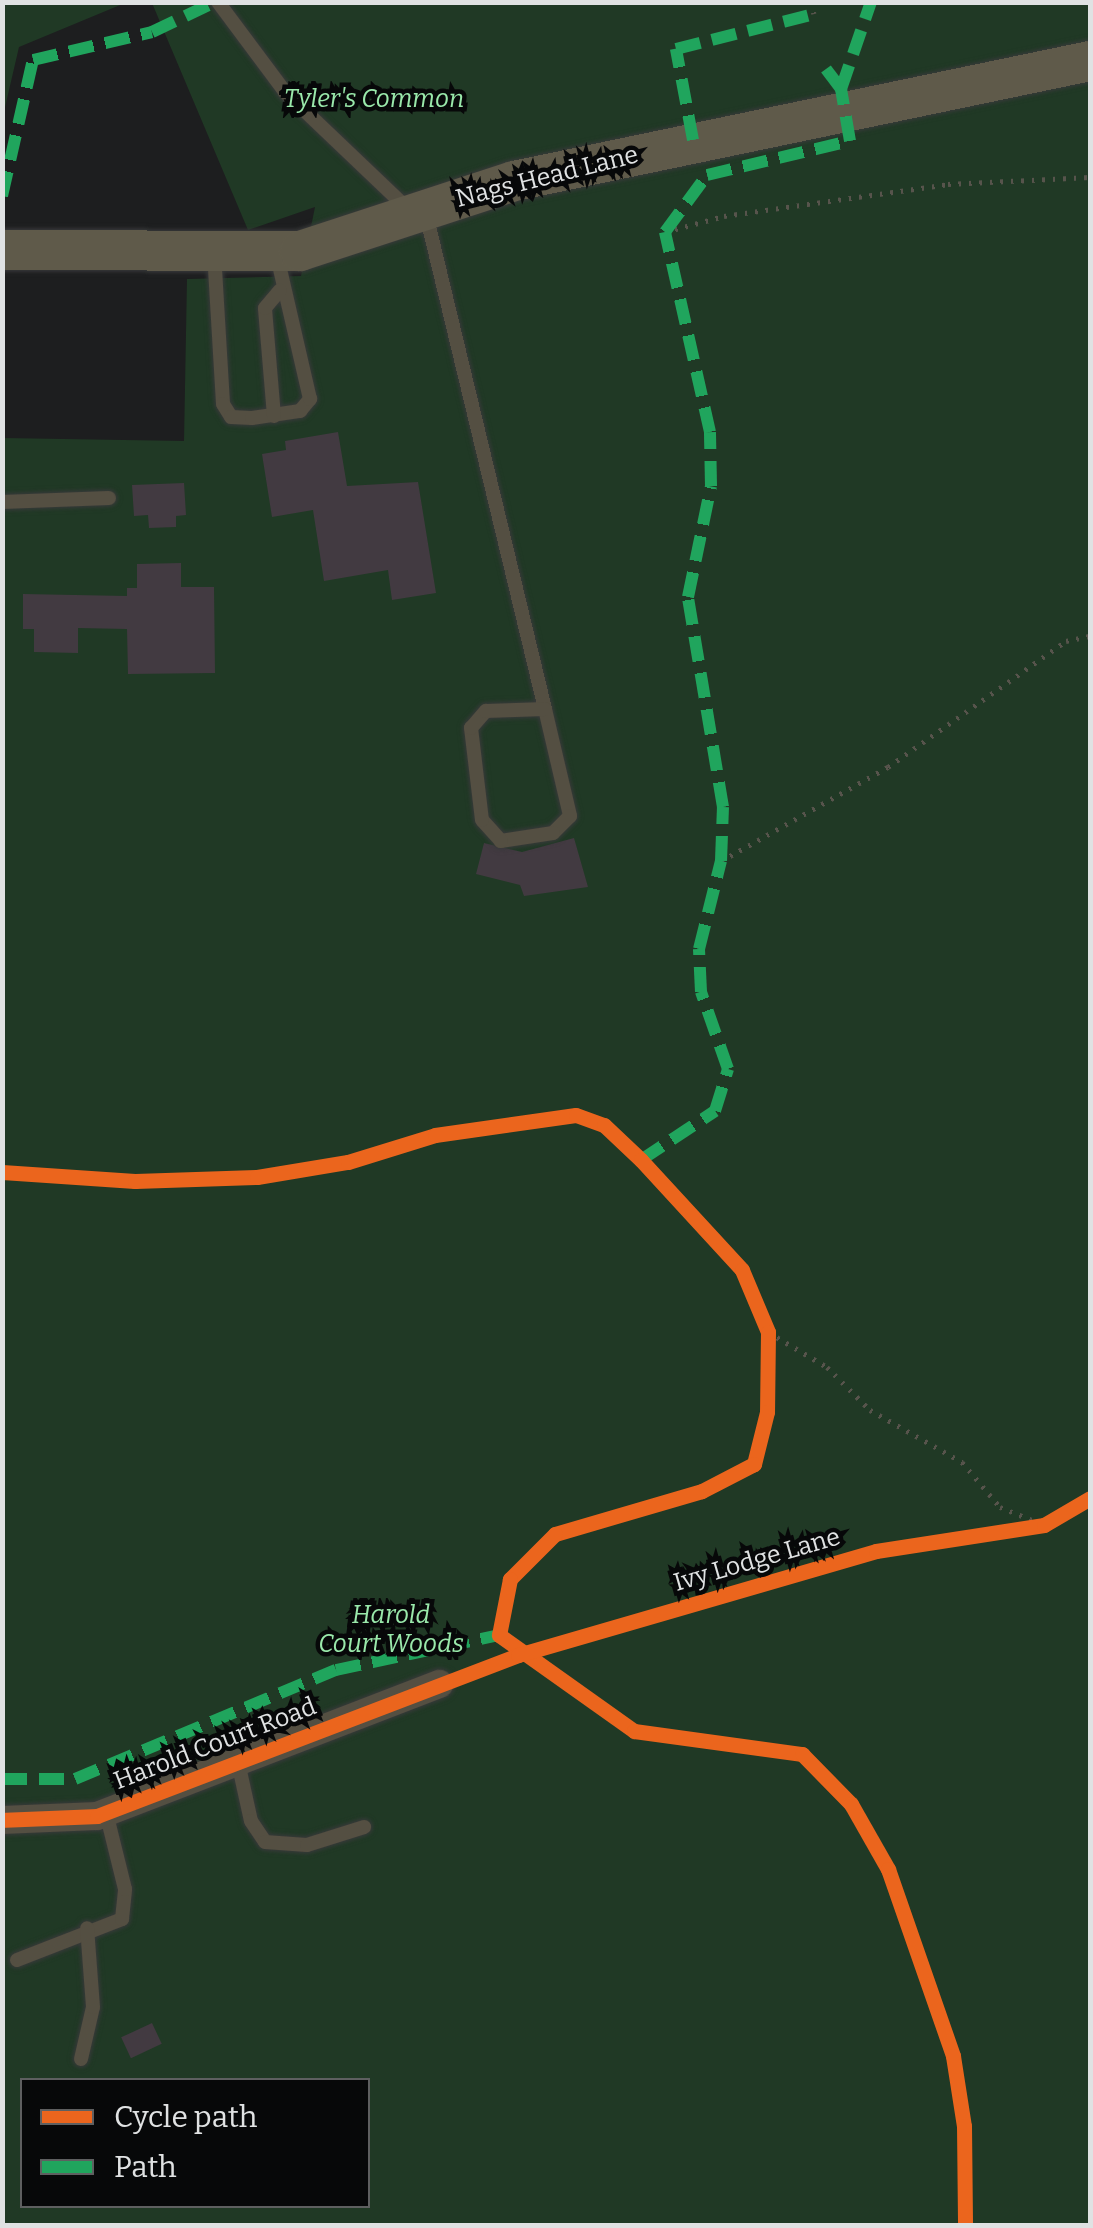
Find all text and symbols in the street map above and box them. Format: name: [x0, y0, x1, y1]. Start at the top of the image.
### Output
park label: Tyler's Common: [284, 84, 464, 114]
street label: Nags Head Lane: [453, 140, 641, 214]
street label: Ivy Lodge Lane: [670, 1522, 844, 1598]
park label: Harold Court Woods: [318, 1601, 464, 1660]
street label: Harold Court Road: [110, 1692, 320, 1796]
legend: [20, 2078, 370, 2208]
text: Cycle path: [114, 2099, 257, 2135]
text: Path: [114, 2149, 177, 2185]

